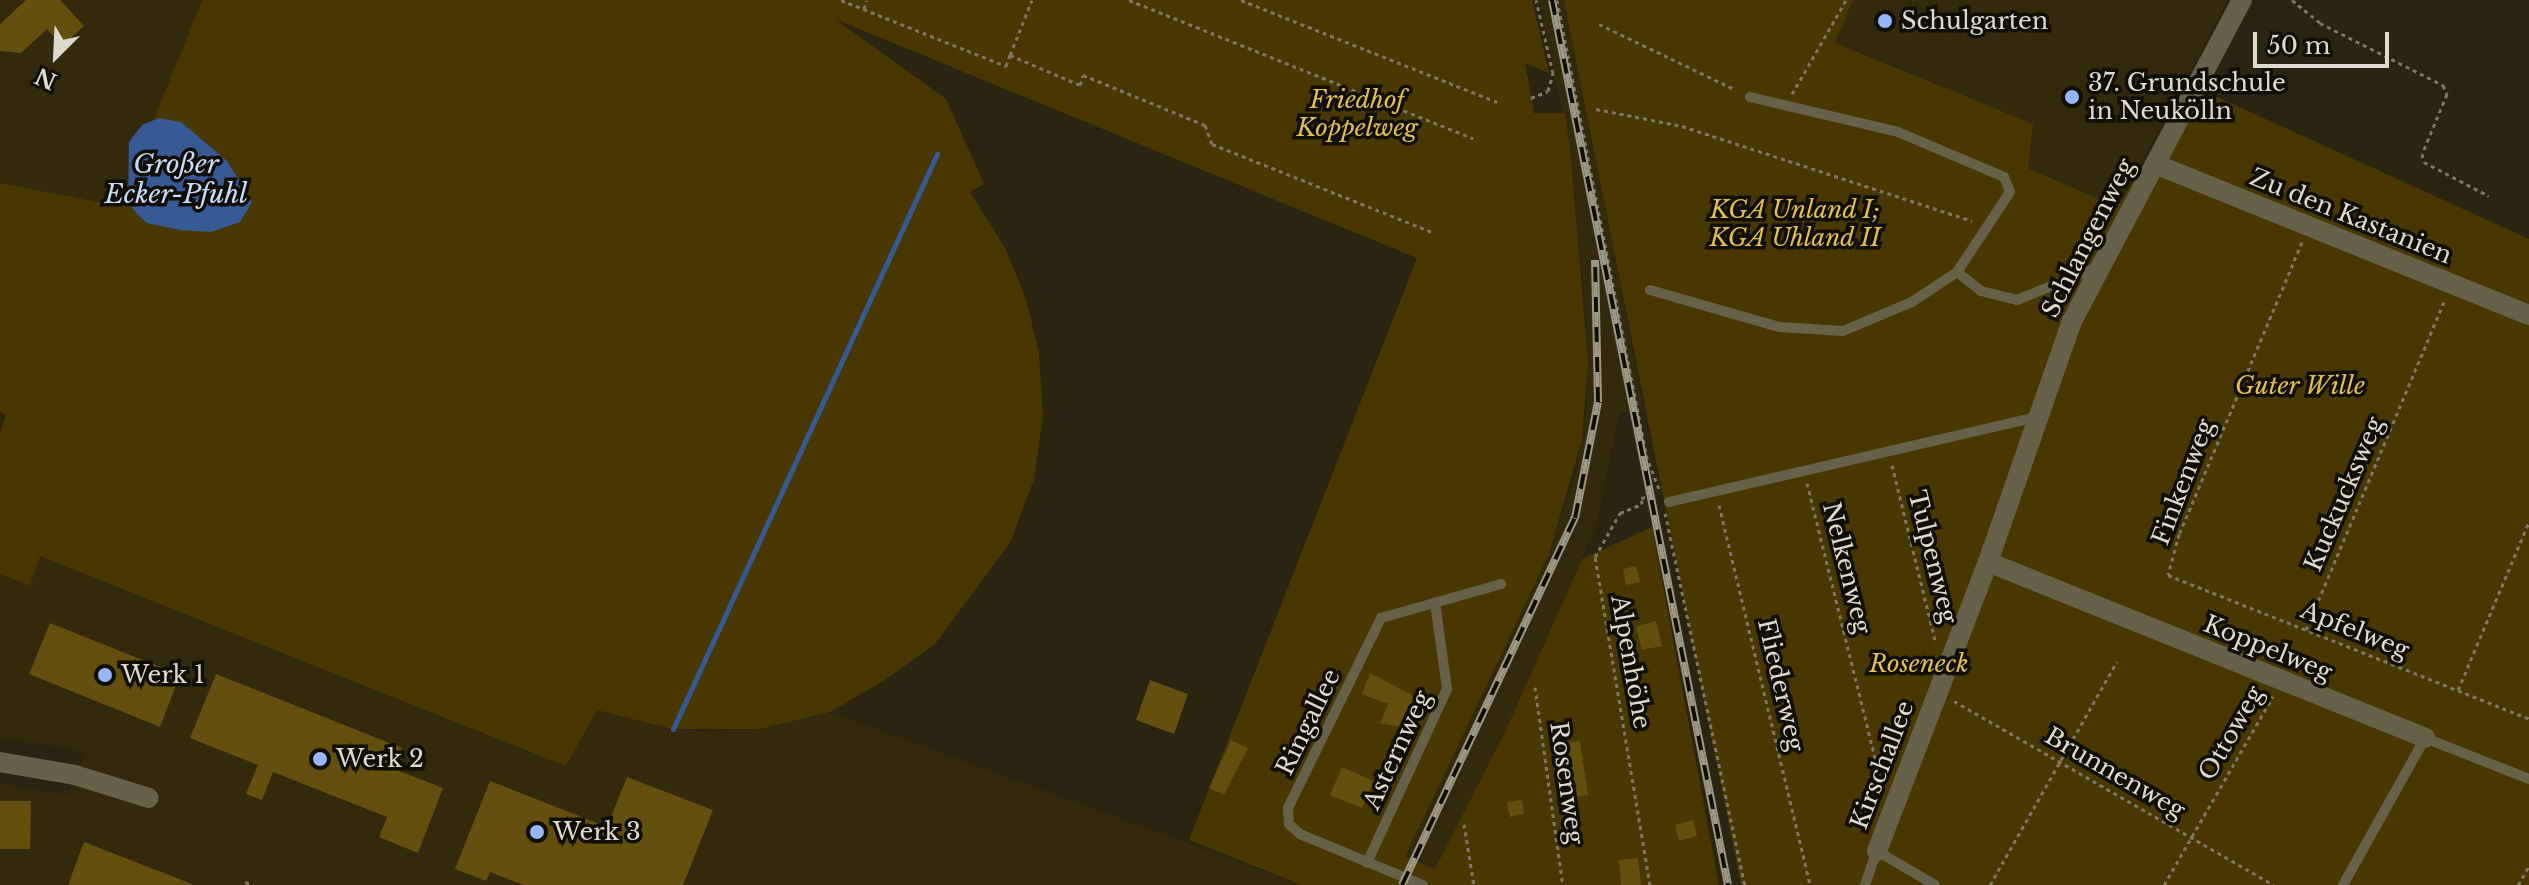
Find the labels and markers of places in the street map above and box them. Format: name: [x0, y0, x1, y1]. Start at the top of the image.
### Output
place label: Schulgarten: [1901, 7, 2048, 35]
marker: Schulgarten: [1876, 12, 1894, 30]
place label: 37. Grundschule in Neukölln: [2088, 69, 2286, 125]
marker: 37. Grundschule in Neukölln: [2063, 88, 2081, 106]
place label: Werk 1: [121, 661, 205, 689]
marker: Werk 1: [96, 666, 114, 684]
place label: Werk 2: [336, 745, 424, 773]
marker: Werk 2: [311, 750, 329, 768]
place label: Werk 3: [553, 818, 641, 846]
marker: Werk 3: [528, 823, 546, 841]

